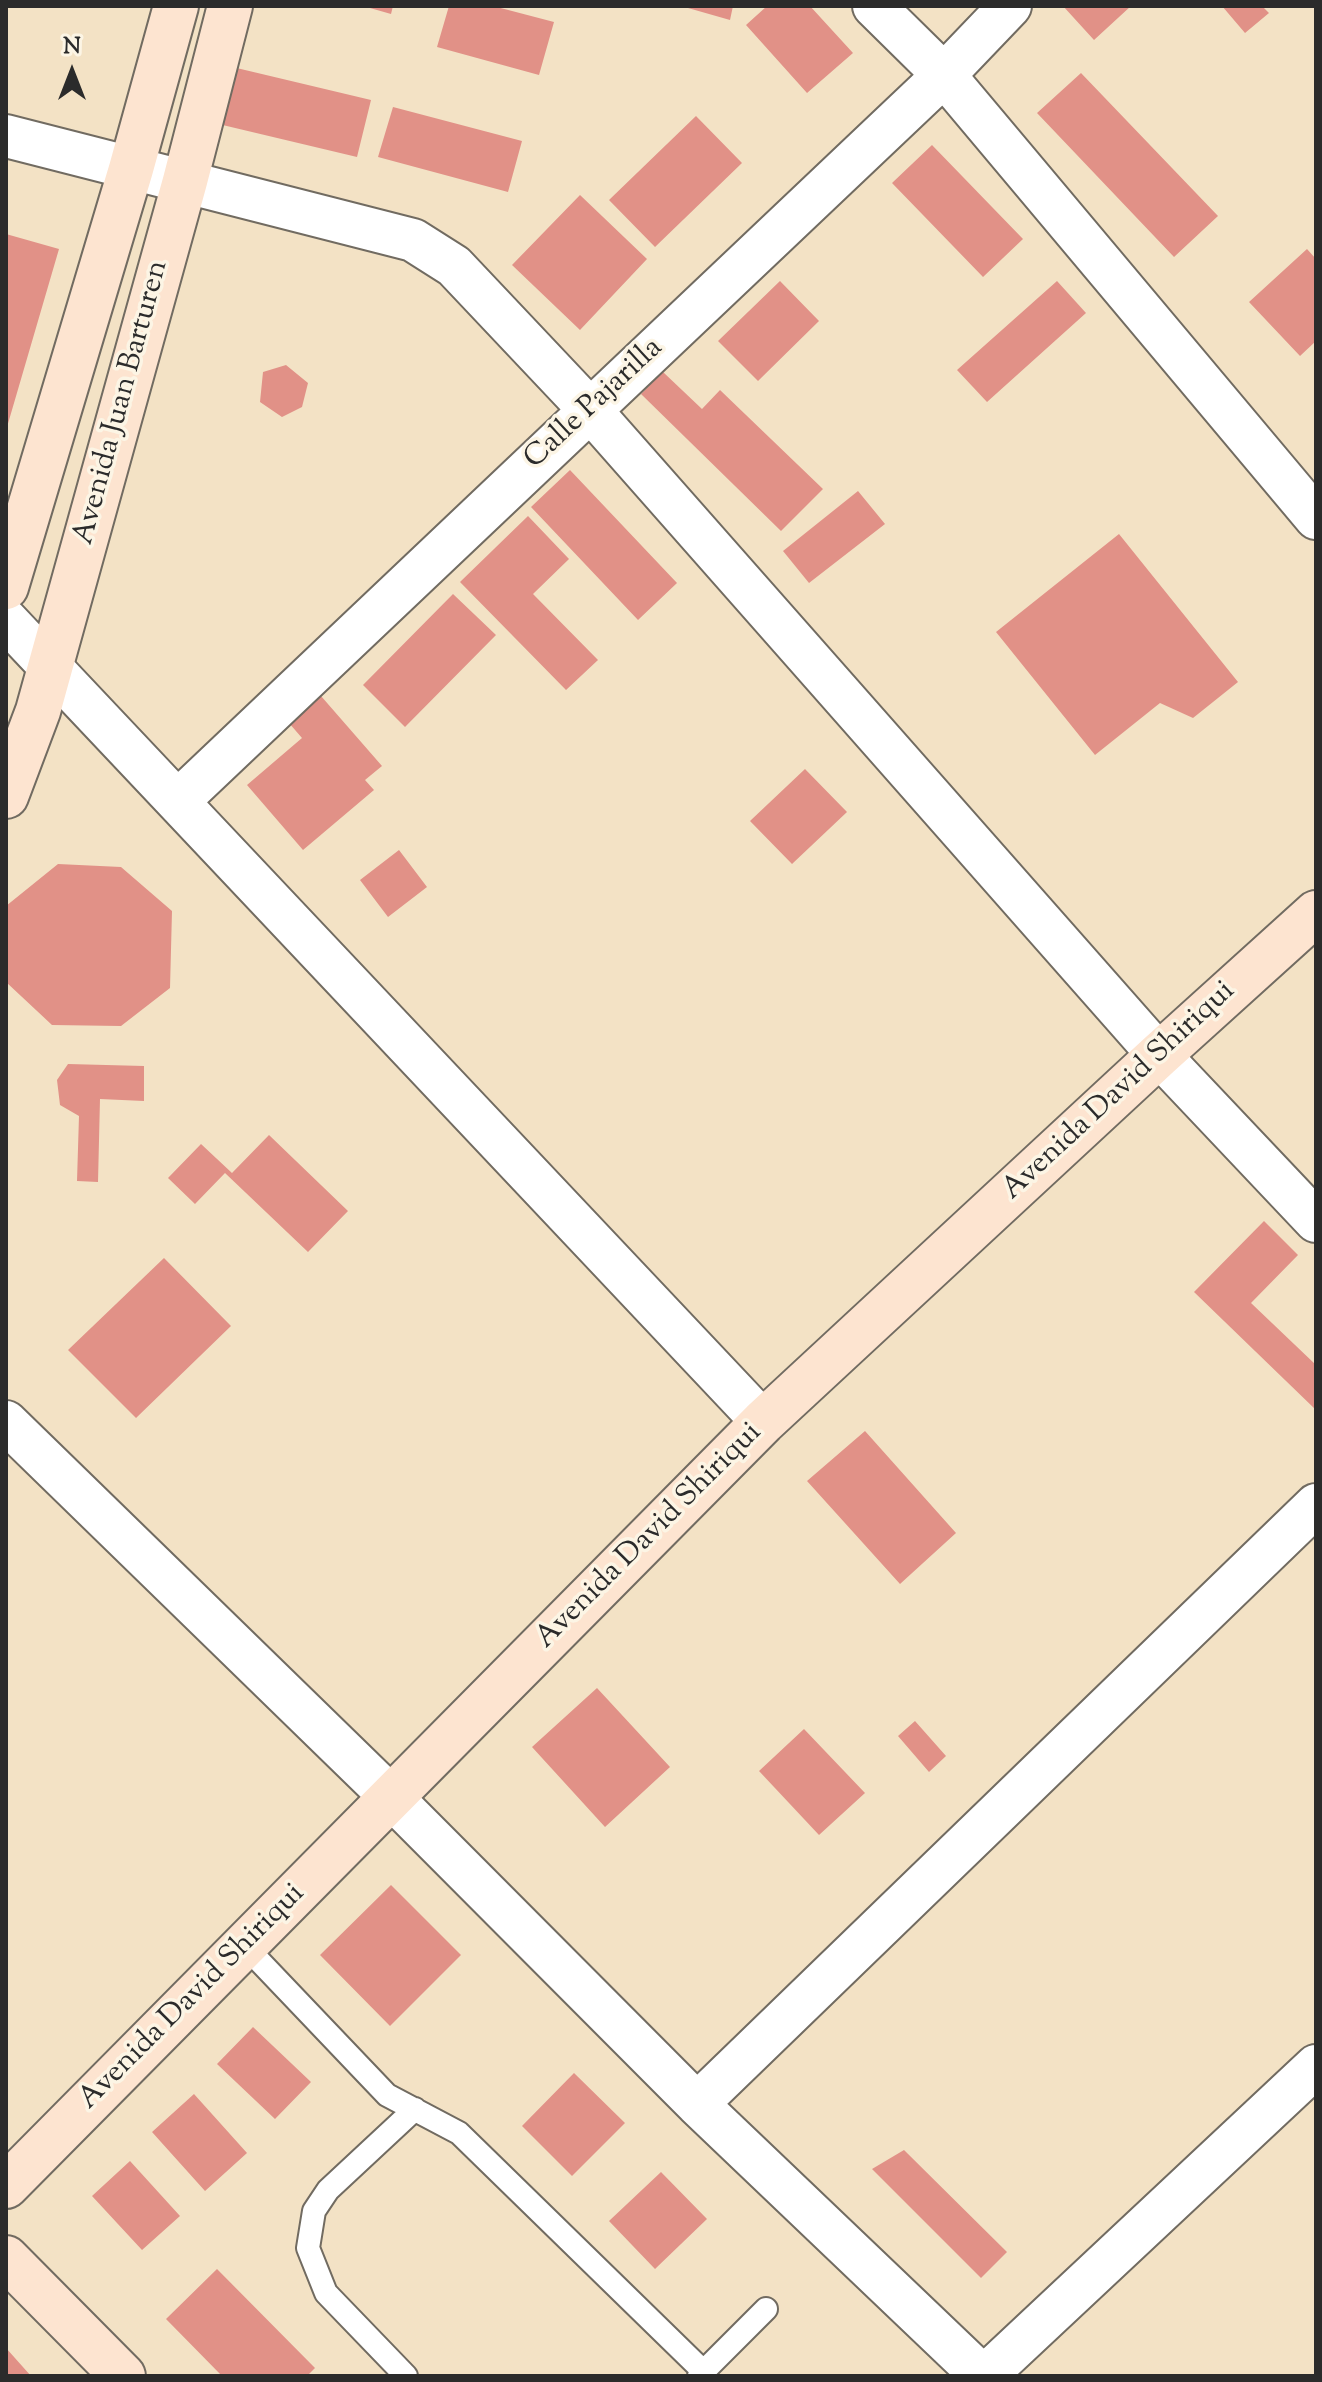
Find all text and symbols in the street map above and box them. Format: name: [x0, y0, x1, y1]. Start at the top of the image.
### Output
north arrow: [32, 32, 112, 112]
text: N: [63, 32, 81, 64]
street label: Avenida Juan Barturen: [68, 257, 178, 549]
street label: Calle Pajarilla: [518, 332, 672, 478]
street label: Avenida David Shiriqui: [996, 975, 1244, 1209]
street label: Avenida David Shiriqui: [529, 1416, 771, 1658]
street label: Avenida David Shiriqui: [72, 1877, 314, 2119]

